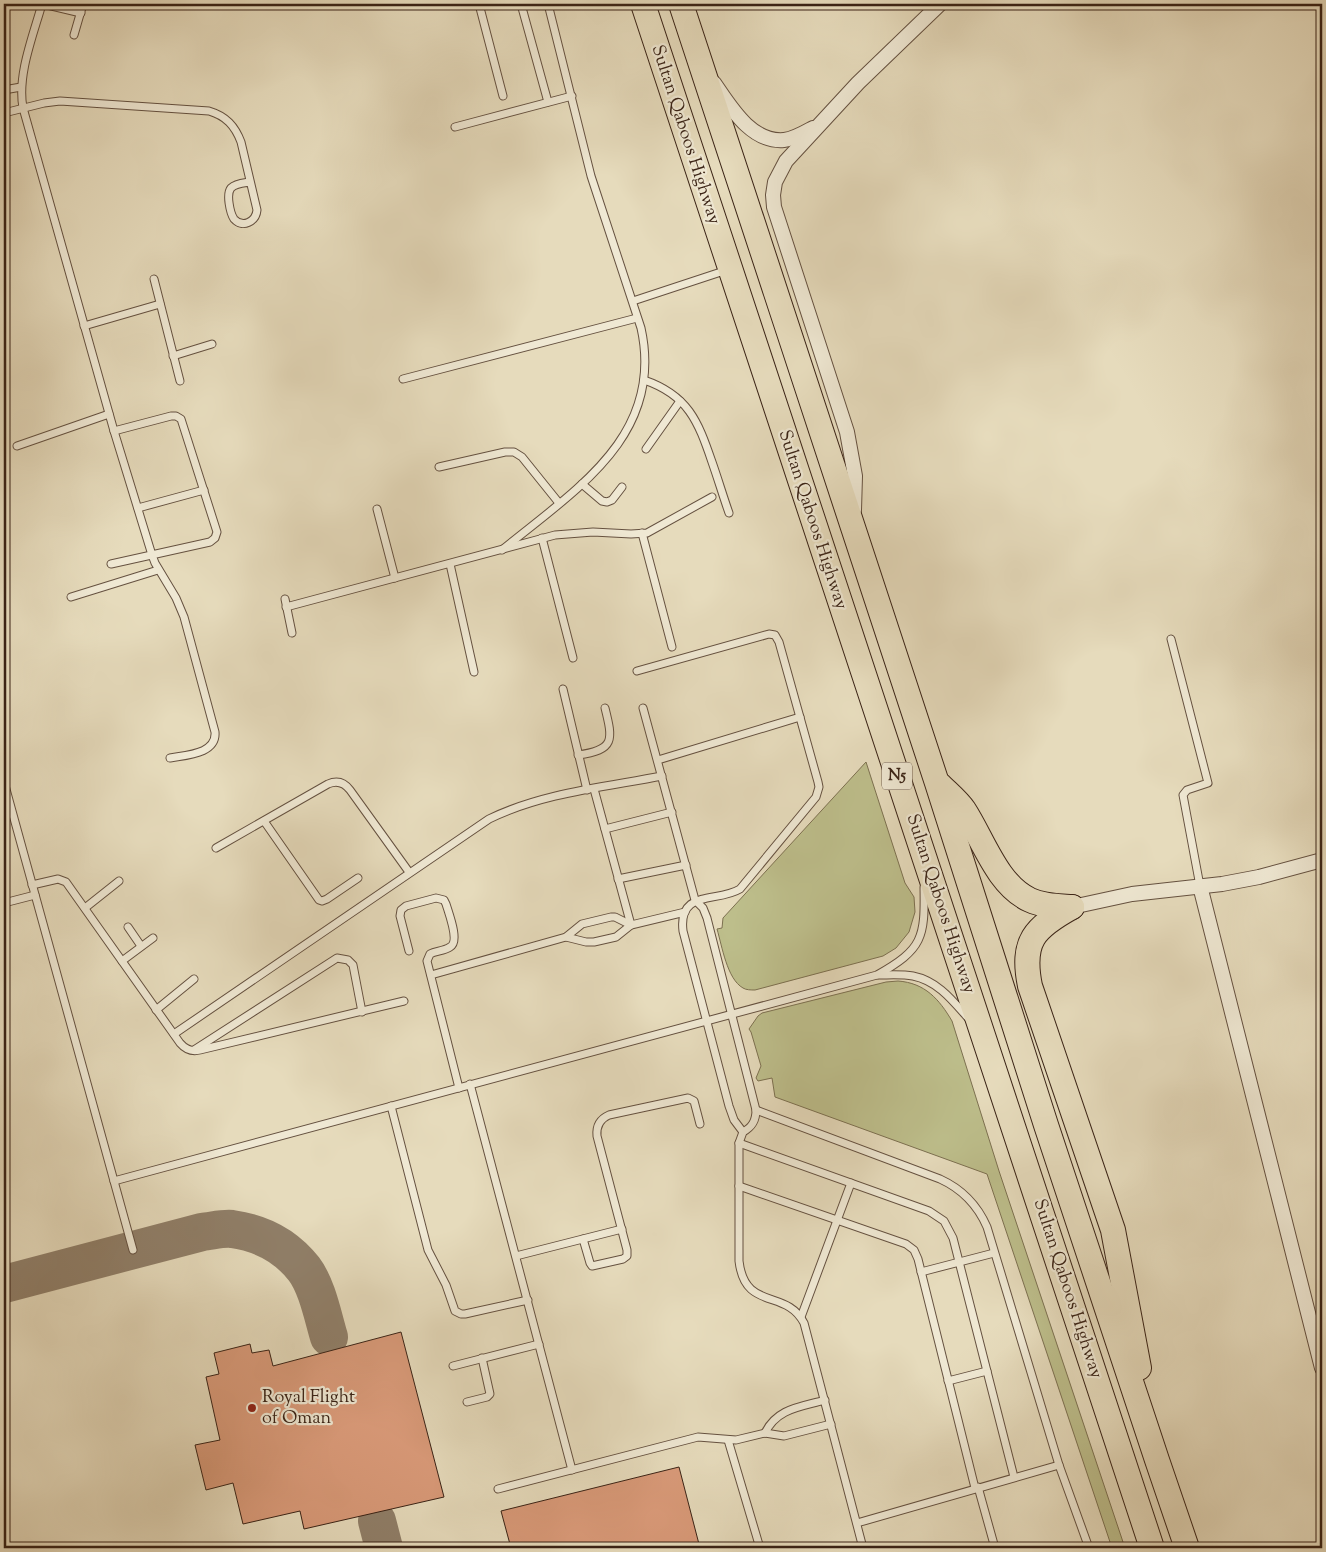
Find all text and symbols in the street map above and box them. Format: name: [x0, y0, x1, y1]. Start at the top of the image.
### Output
street label: Sultan Qaboos Highway: [644, 42, 726, 228]
street label: Sultan Qaboos Highway: [771, 427, 853, 613]
road number: N5: [882, 762, 912, 789]
street label: Sultan Qaboos Highway: [899, 811, 981, 997]
street label: Sultan Qaboos Highway: [1026, 1196, 1108, 1382]
place label: Royal Flight of Oman: [262, 1385, 355, 1432]
marker: Royal Flight of Oman: [246, 1402, 258, 1414]

